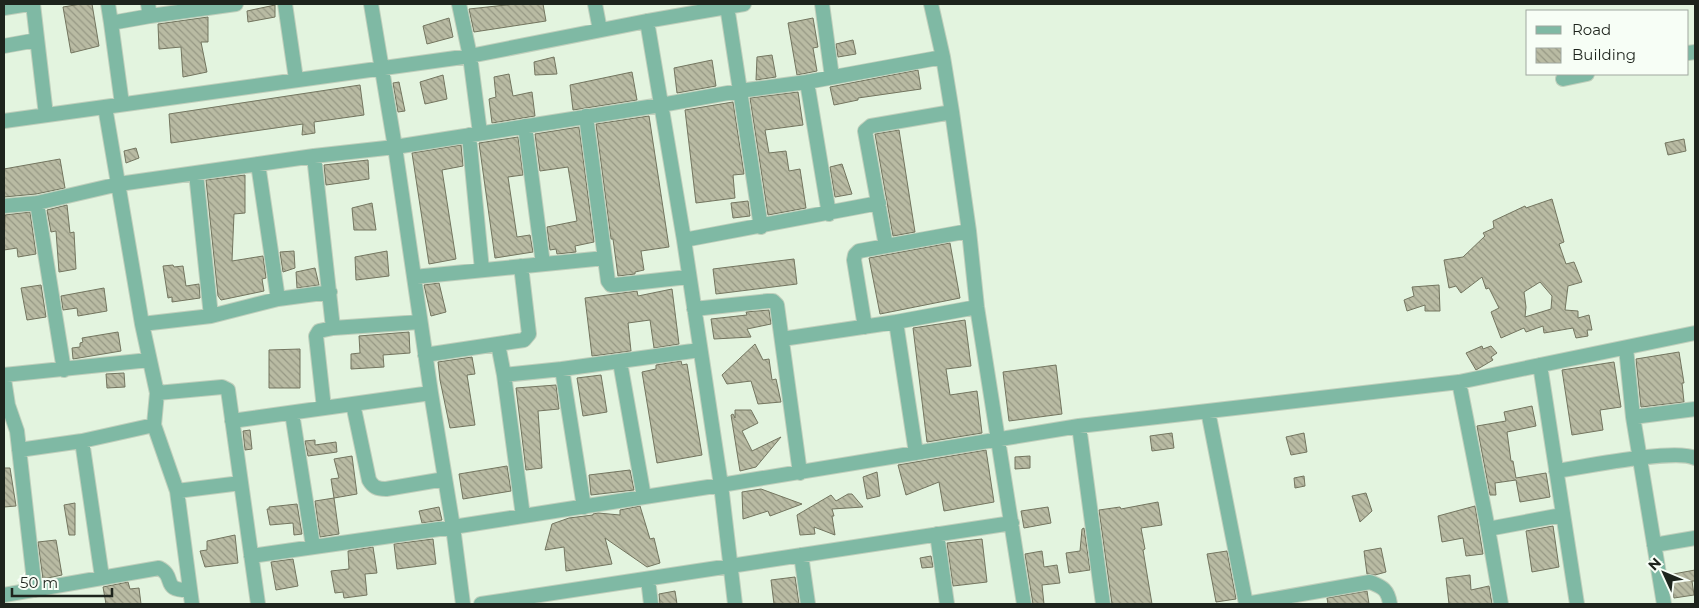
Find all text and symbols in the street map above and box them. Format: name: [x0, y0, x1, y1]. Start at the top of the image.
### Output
legend: [1526, 10, 1689, 75]
text: Road: [1572, 20, 1611, 39]
text: Building: [1572, 45, 1636, 64]
north arrow: [1639, 548, 1689, 598]
text: N: [1644, 554, 1665, 574]
scale bar: [12, 566, 112, 598]
text: 50 m: [20, 573, 58, 592]

